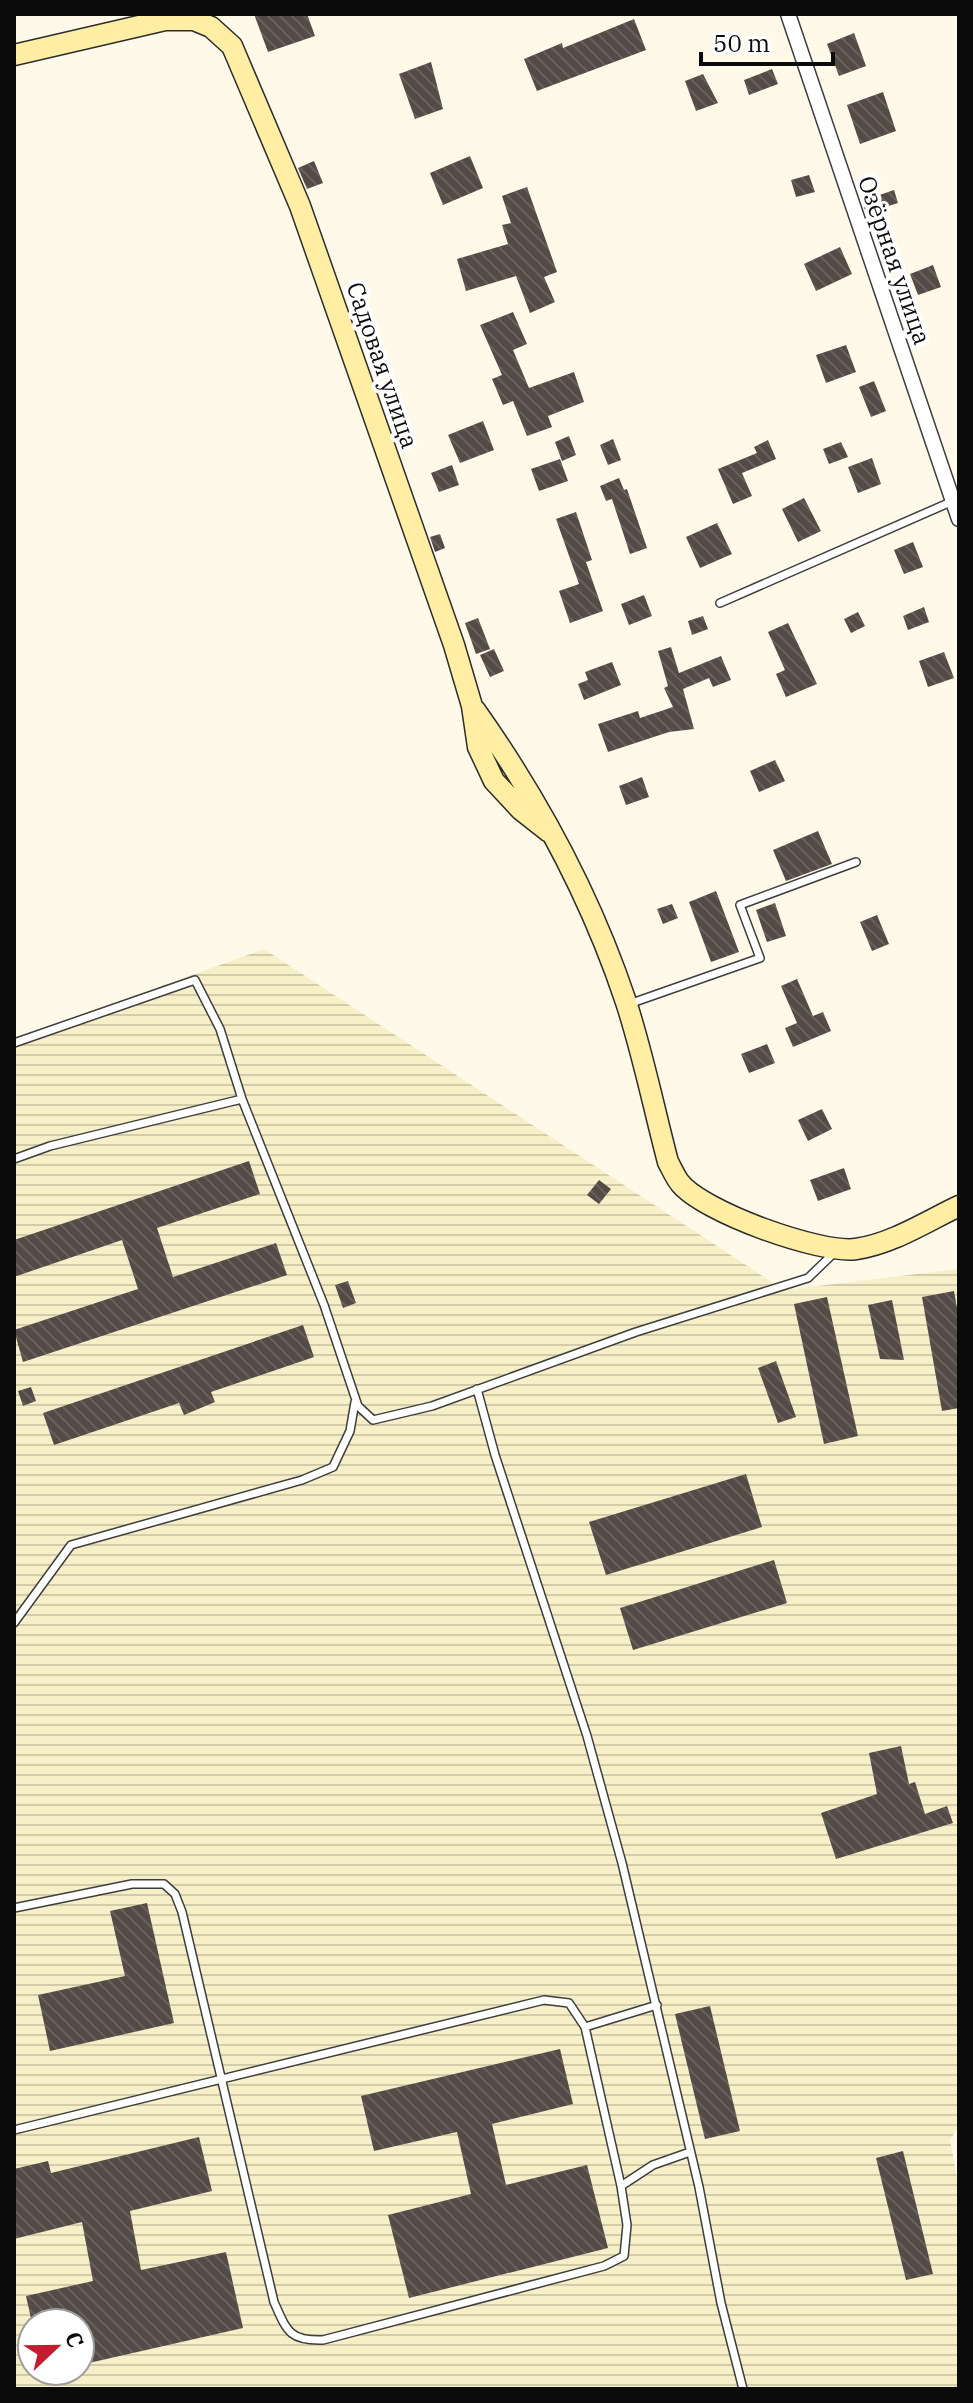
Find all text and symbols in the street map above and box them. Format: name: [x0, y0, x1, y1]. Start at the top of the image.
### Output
scale bar: [701, 16, 833, 66]
text: 50 m: [713, 27, 770, 59]
street label: Озёрная улица: [851, 171, 939, 349]
street label: Садовая улица: [340, 278, 426, 452]
north arrow: [16, 2307, 96, 2387]
text: С: [59, 2327, 91, 2352]

